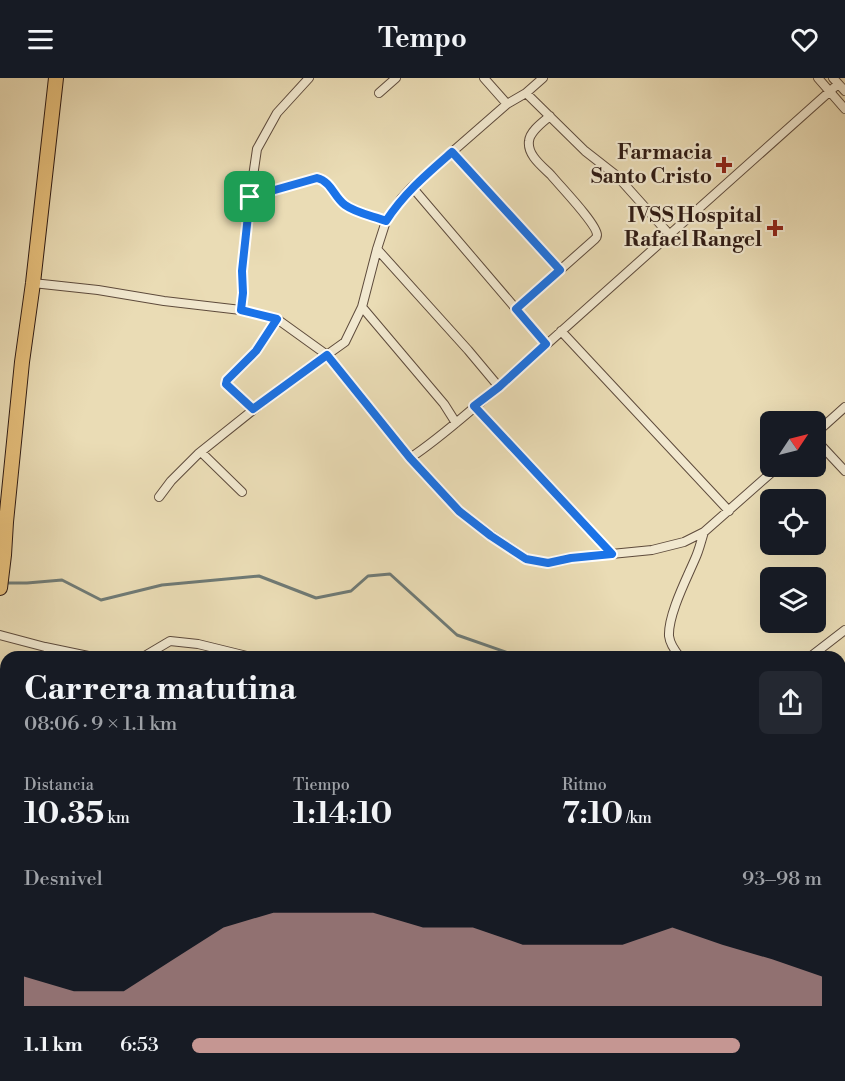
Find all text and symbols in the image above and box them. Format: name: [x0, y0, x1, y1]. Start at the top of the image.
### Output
text: Tempo: [378, 22, 467, 56]
icon: menu: [24, 23, 57, 56]
icon: heart: [788, 23, 821, 56]
place label: Farmacia Santo Cristo: [591, 140, 713, 190]
marker: Farmacia Santo Cristo: [717, 158, 731, 172]
pin: [224, 171, 275, 222]
icon: arrive: [233, 180, 266, 213]
place label: IVSS Hospital Rafael Rangel: [624, 203, 762, 253]
marker: IVSS Hospital Rafael Rangel: [766, 219, 784, 237]
north arrow: [760, 411, 826, 477]
map controls: [760, 411, 826, 633]
button: locate: [760, 489, 826, 555]
button: layers: [760, 567, 826, 633]
text: Carrera matutina: [24, 669, 296, 710]
button: share: [759, 671, 822, 734]
text: 08:06 · 9 × 1.1 km: [24, 712, 177, 737]
text: Distancia: [24, 775, 94, 795]
text: Tiempo: [293, 775, 350, 795]
text: Ritmo: [562, 775, 607, 795]
text: 10.35: [24, 795, 104, 833]
text: 1:14:10: [293, 795, 392, 833]
text: 7:10: [562, 795, 623, 833]
text: km: [104, 808, 130, 828]
text: /km: [623, 808, 652, 828]
text: Desnivel: [24, 867, 103, 892]
text: 93–98 m: [742, 867, 822, 892]
text: 1.1 km: [24, 1033, 83, 1058]
text: 6:53: [120, 1033, 159, 1058]

